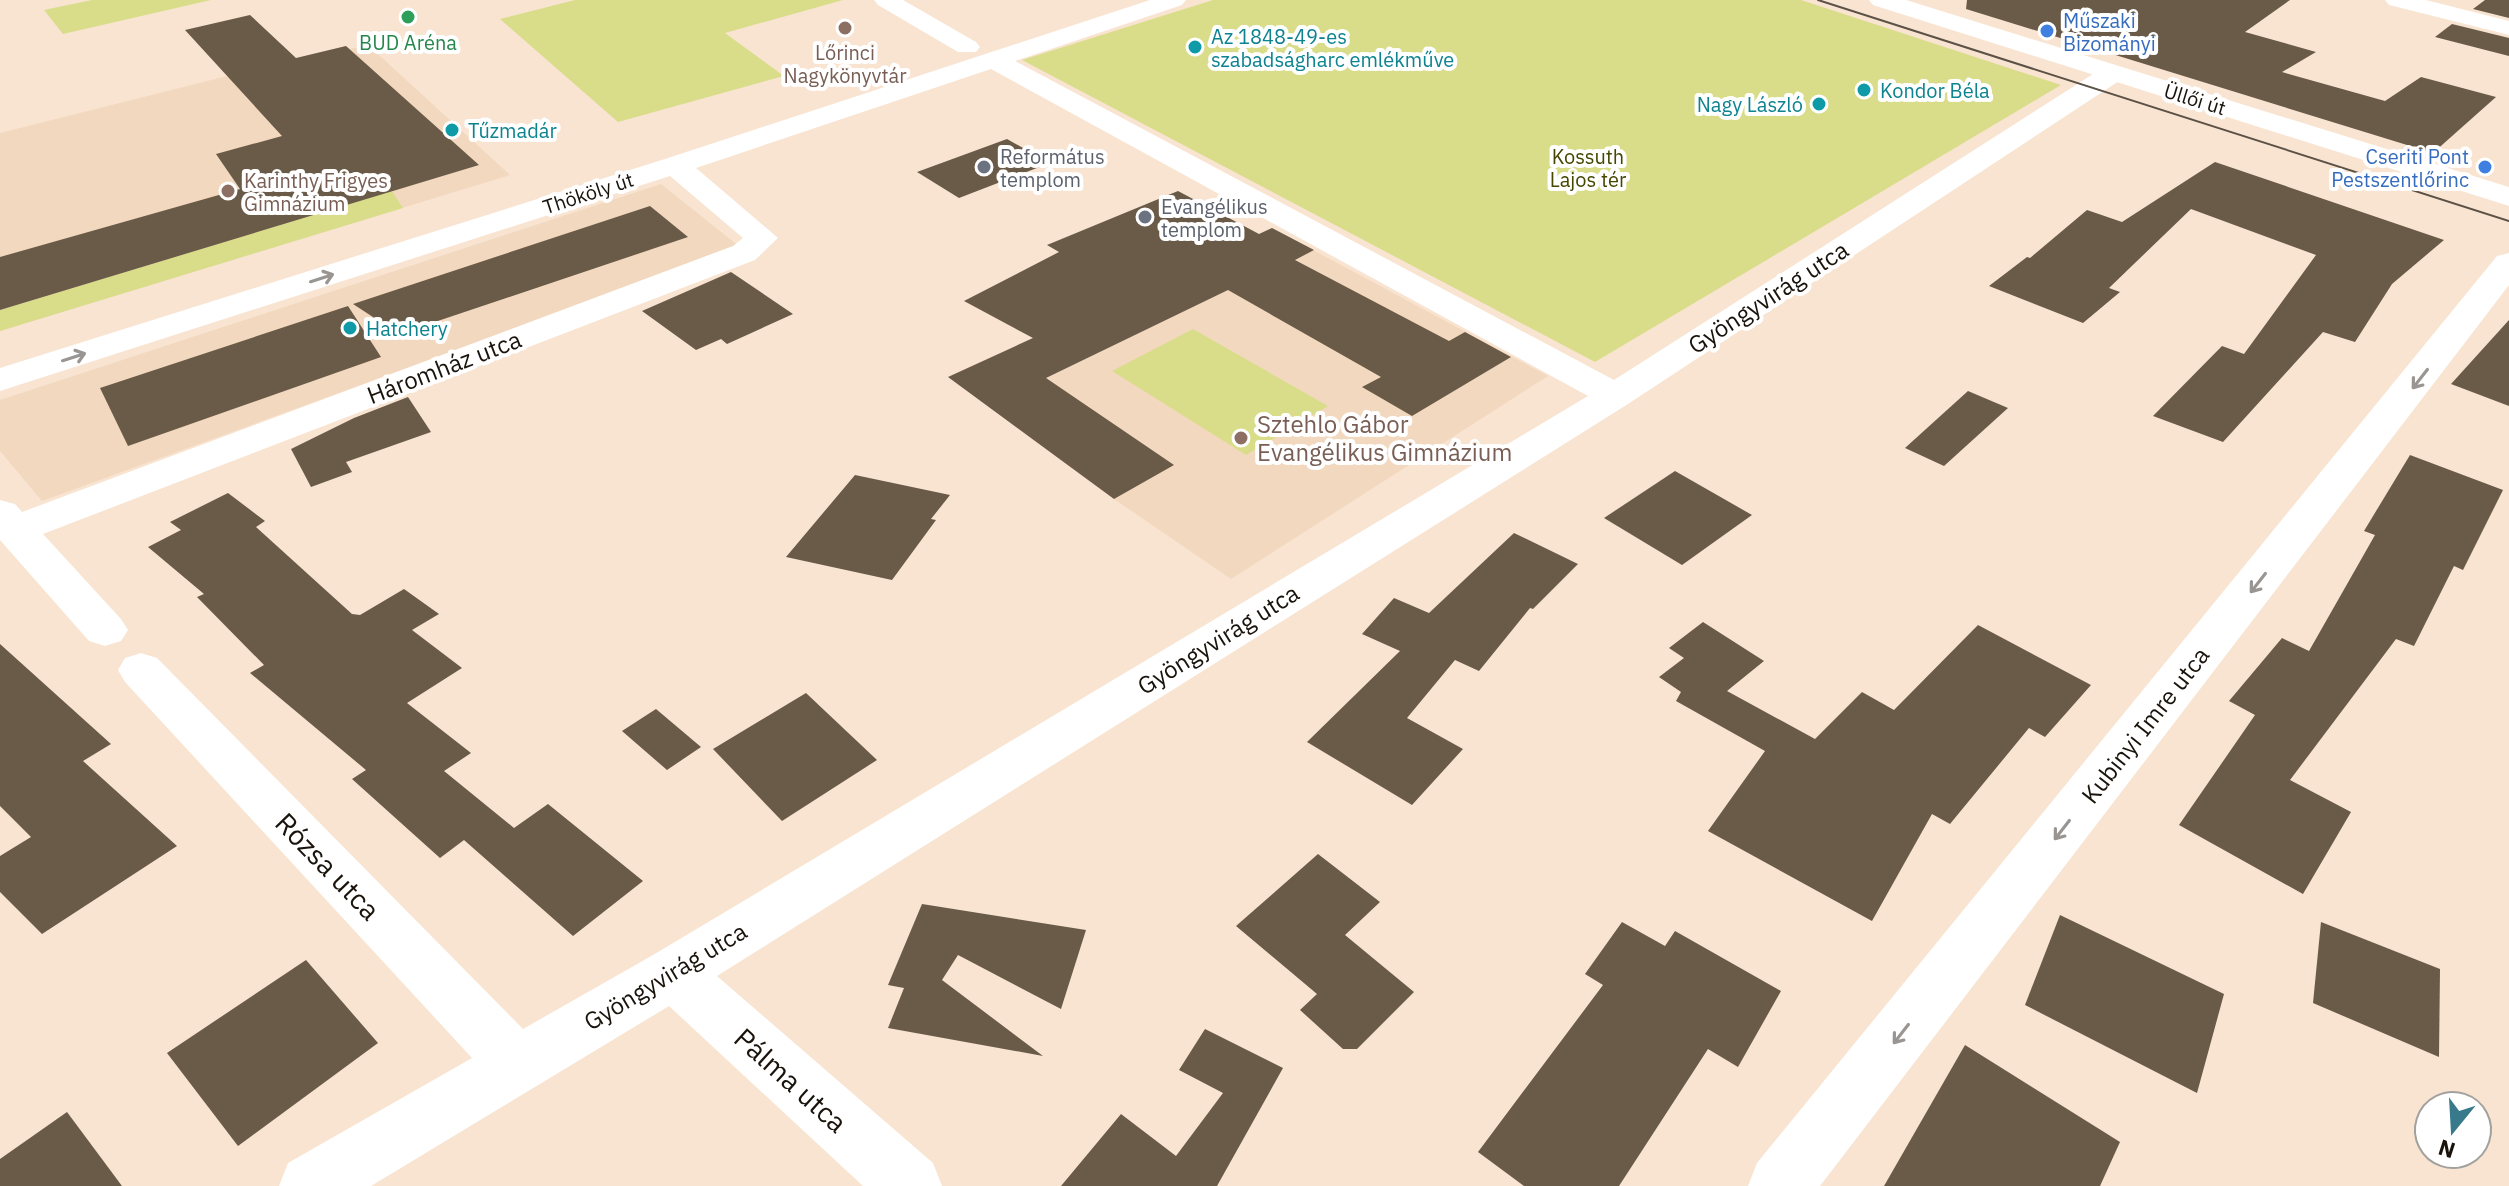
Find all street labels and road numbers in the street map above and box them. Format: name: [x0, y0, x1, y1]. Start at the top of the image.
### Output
street label: Üllői út: [2161, 77, 2229, 121]
street label: Thököly út: [539, 166, 637, 220]
street label: Gyöngyvirág utca: [1682, 233, 1854, 361]
street label: Háromház utca: [362, 323, 526, 411]
street label: Gyöngyvirág utca: [1131, 576, 1305, 702]
street label: Kubinyi Imre utca: [2074, 640, 2216, 810]
street label: Rózsa utca: [267, 804, 389, 928]
street label: Gyöngyvirág utca: [578, 915, 753, 1037]
street label: Pálma utca: [727, 1019, 855, 1141]

